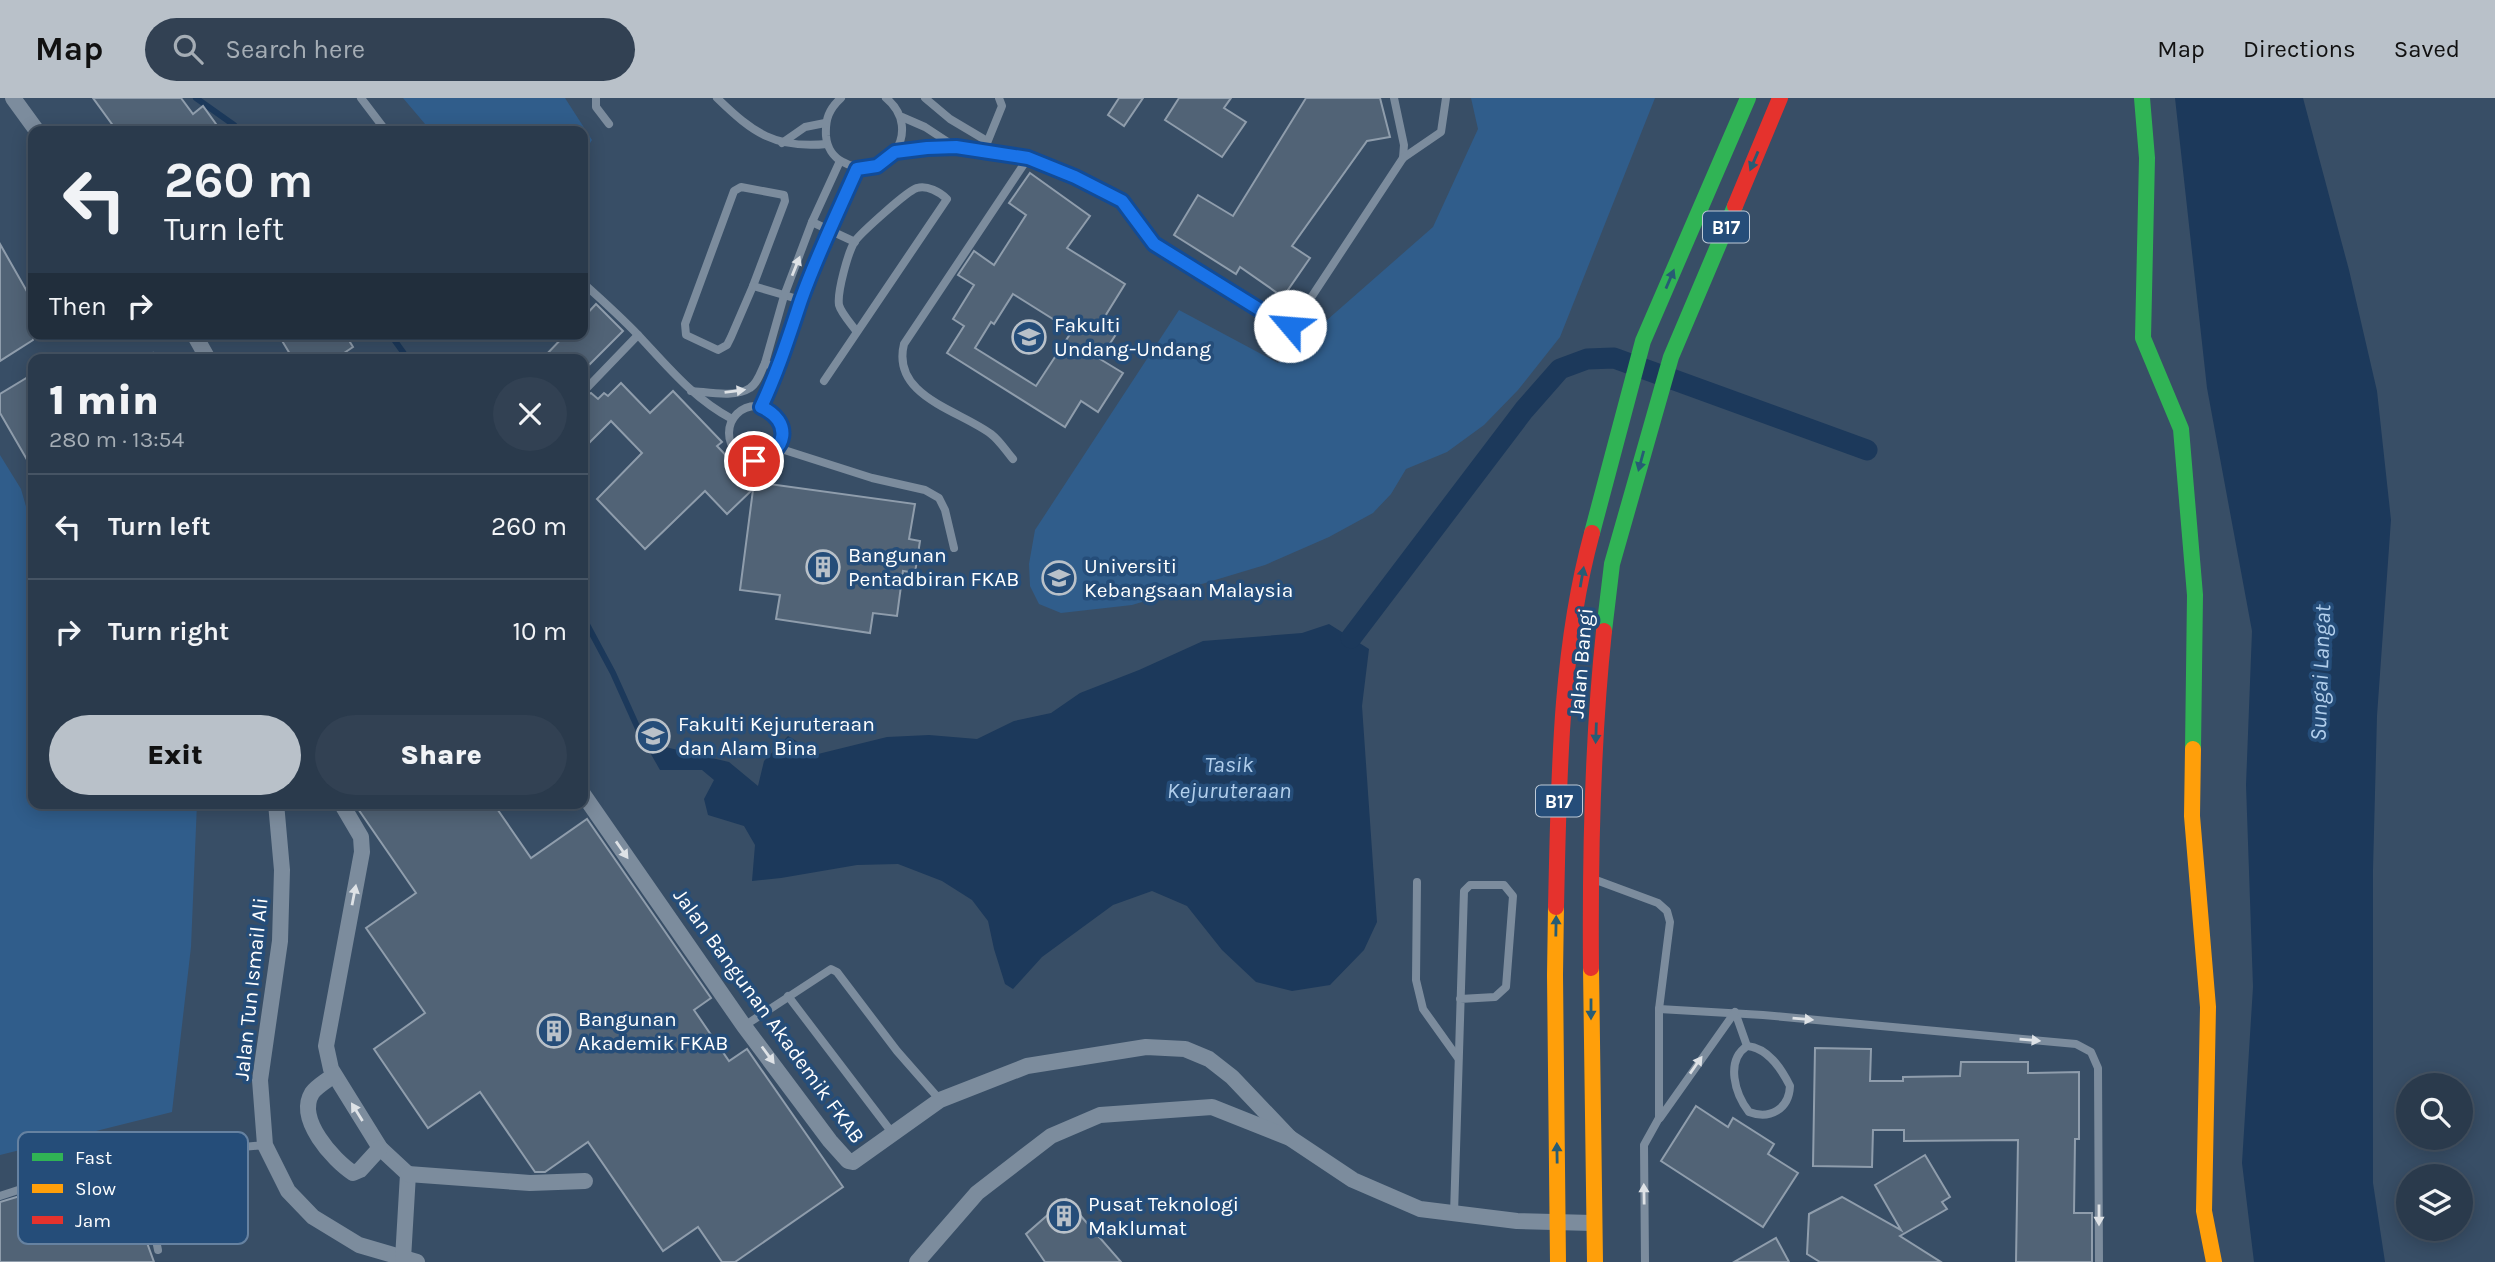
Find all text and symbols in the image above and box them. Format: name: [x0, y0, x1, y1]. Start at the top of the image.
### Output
search box: [145, 18, 635, 81]
text: Map: [35, 30, 103, 68]
icon: search: [169, 30, 207, 68]
text: Search here: [225, 34, 365, 65]
text: Map: [2157, 35, 2205, 63]
text: Directions: [2243, 35, 2356, 63]
text: Saved: [2394, 35, 2460, 63]
one-way arrow: [1748, 151, 1759, 172]
text: 260 m: [164, 152, 313, 209]
icon: left: [49, 154, 140, 245]
text: Turn left: [164, 211, 284, 248]
road number: B17: [1703, 211, 1749, 242]
one-way arrow: [791, 255, 802, 276]
one-way arrow: [1664, 269, 1676, 289]
icon: right: [121, 287, 159, 325]
position arrow: [1253, 289, 1327, 363]
text: Then: [49, 291, 107, 322]
place label: Fakulti Undang-Undang: [1054, 313, 1211, 361]
school or university icon: Fakulti Undang-Undang: [1010, 318, 1048, 356]
text: 1 min: [49, 375, 159, 425]
button: close: [493, 377, 567, 451]
one-way arrow: [725, 386, 747, 397]
text: 280 m · 13:54: [49, 426, 184, 453]
pin: [724, 431, 784, 491]
icon: arrive: [735, 442, 773, 480]
one-way arrow: [1635, 451, 1646, 473]
icon: left: [49, 508, 87, 546]
text: Turn left: [108, 511, 210, 542]
text: 260 m: [491, 511, 567, 542]
place label: Bangunan Pentadbiran FKAB: [848, 543, 1019, 591]
building icon: Bangunan Pentadbiran FKAB: [804, 548, 842, 586]
place label: Universiti Kebangsaan Malaysia: [1084, 554, 1293, 602]
school or university icon: Universiti Kebangsaan Malaysia: [1040, 559, 1078, 597]
one-way arrow: [1577, 566, 1588, 588]
water label: Sungai Langat: [2305, 603, 2336, 742]
street label: Jalan Bangi: [1564, 607, 1598, 719]
icon: right: [49, 613, 87, 651]
text: Turn right: [108, 616, 229, 647]
text: 10 m: [512, 616, 567, 647]
place label: Fakulti Kejuruteraan dan Alam Bina: [678, 712, 875, 760]
button: Exit: [49, 715, 301, 795]
button: Share: [315, 715, 567, 795]
school or university icon: Fakulti Kejuruteraan dan Alam Bina: [634, 717, 672, 755]
one-way arrow: [1590, 722, 1601, 744]
water label: Tasik Kejuruteraan: [1167, 751, 1291, 804]
road number: B17: [1536, 786, 1582, 816]
one-way arrow: [615, 840, 628, 859]
one-way arrow: [348, 884, 359, 906]
street label: Jalan Bangunan Akademik FKAB: [668, 884, 870, 1148]
street label: Jalan Tun Ismail Ali: [229, 896, 273, 1082]
one-way arrow: [1551, 915, 1562, 937]
one-way arrow: [1585, 999, 1597, 1021]
place label: Bangunan Akademik FKAB: [578, 1007, 728, 1055]
building icon: Bangunan Akademik FKAB: [535, 1012, 573, 1050]
one-way arrow: [1792, 1013, 1814, 1024]
one-way arrow: [2019, 1035, 2041, 1046]
one-way arrow: [760, 1046, 774, 1064]
one-way arrow: [1689, 1056, 1703, 1074]
map controls: [2396, 1073, 2473, 1241]
button: search: [2396, 1073, 2473, 1150]
one-way arrow: [351, 1102, 364, 1121]
legend: [18, 1132, 248, 1244]
one-way arrow: [1551, 1142, 1563, 1164]
text: Fast: [75, 1147, 112, 1169]
button: layers: [2396, 1164, 2473, 1241]
text: Slow: [75, 1178, 116, 1200]
one-way arrow: [1638, 1183, 1650, 1205]
place label: Pusat Teknologi Maklumat: [1088, 1192, 1239, 1240]
building icon: Pusat Teknologi Maklumat: [1045, 1197, 1083, 1235]
one-way arrow: [2093, 1204, 2105, 1226]
text: Jam: [75, 1210, 111, 1232]

